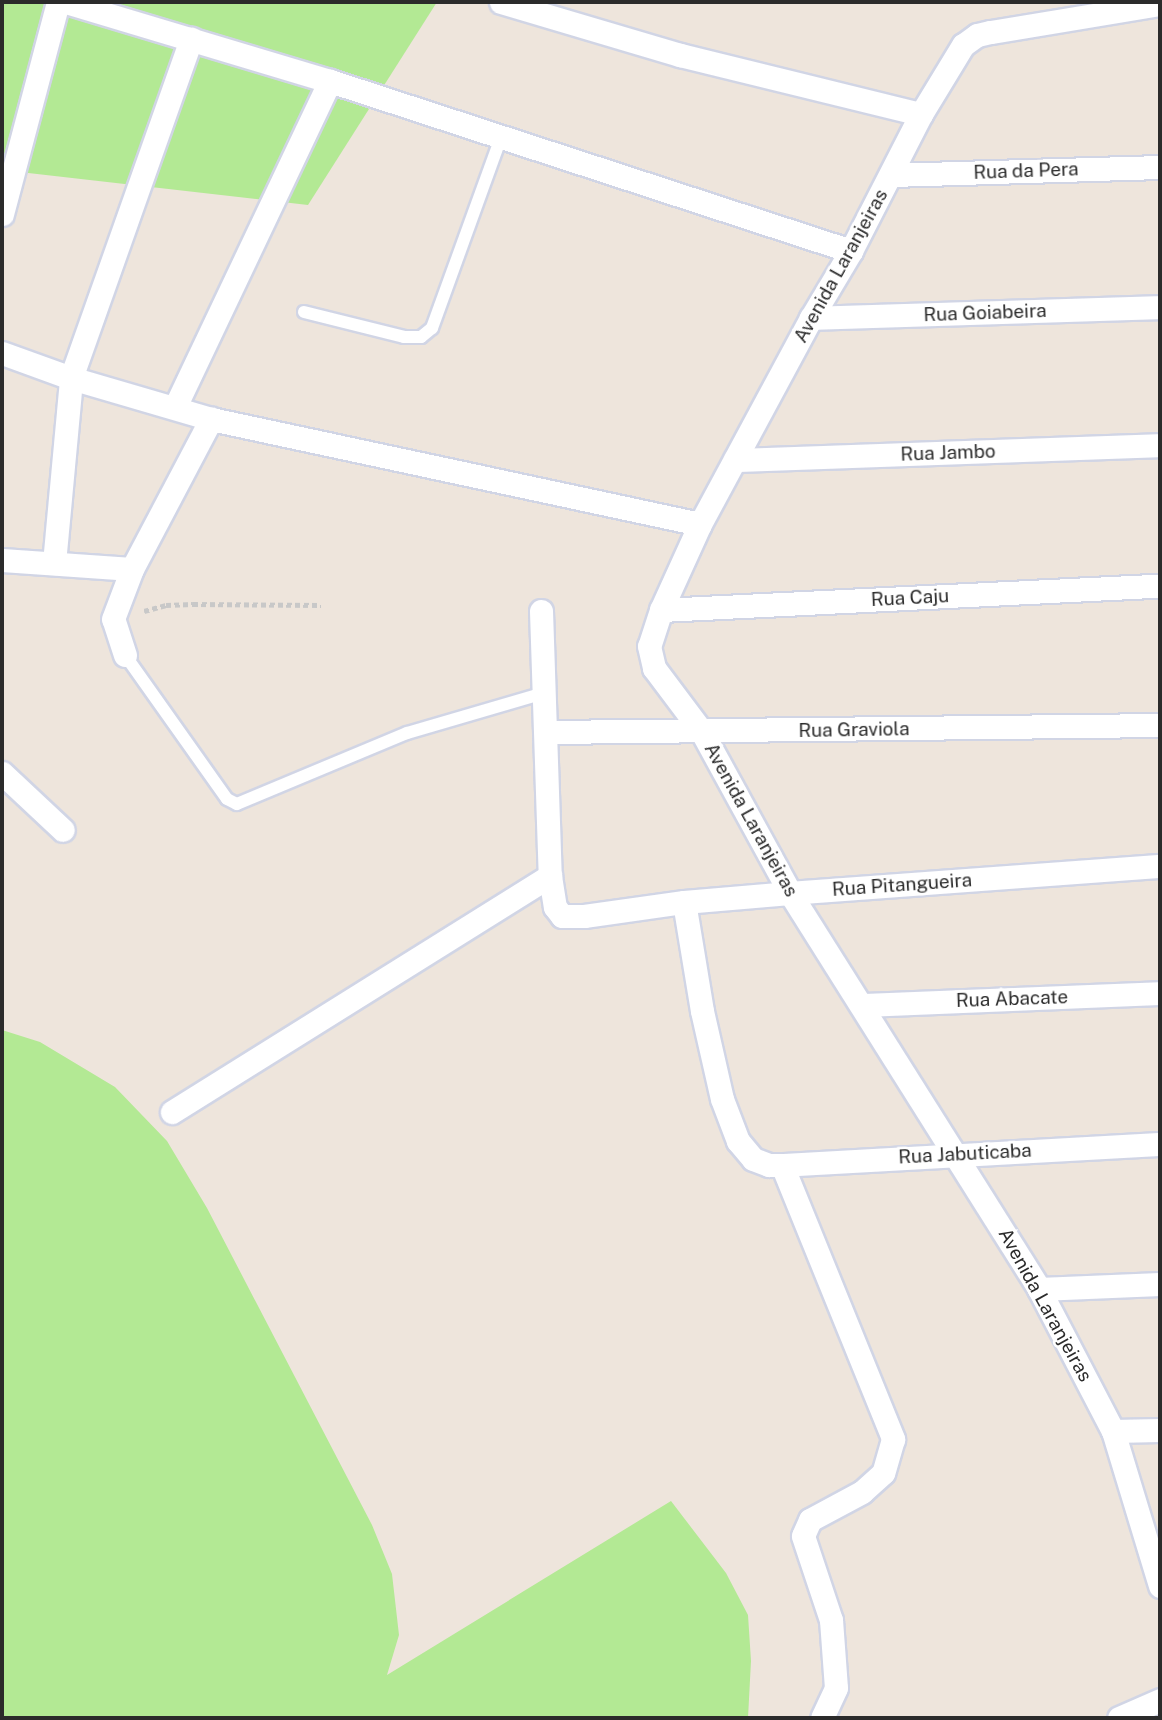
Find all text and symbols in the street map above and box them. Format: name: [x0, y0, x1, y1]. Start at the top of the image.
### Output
street label: Rua da Pera: [973, 158, 1079, 184]
street label: Avenida Laranjeiras: [789, 185, 893, 347]
street label: Rua Goiabeira: [923, 299, 1047, 327]
street label: Rua Jambo: [900, 440, 996, 466]
street label: Rua Caju: [870, 585, 950, 611]
street label: Rua Graviola: [798, 718, 910, 742]
street label: Avenida Laranjeiras: [699, 739, 803, 901]
street label: Rua Pitangueira: [831, 869, 973, 901]
street label: Rua Abacate: [956, 986, 1068, 1012]
street label: Rua Jabuticaba: [898, 1139, 1032, 1169]
street label: Avenida Laranjeiras: [993, 1224, 1097, 1386]

